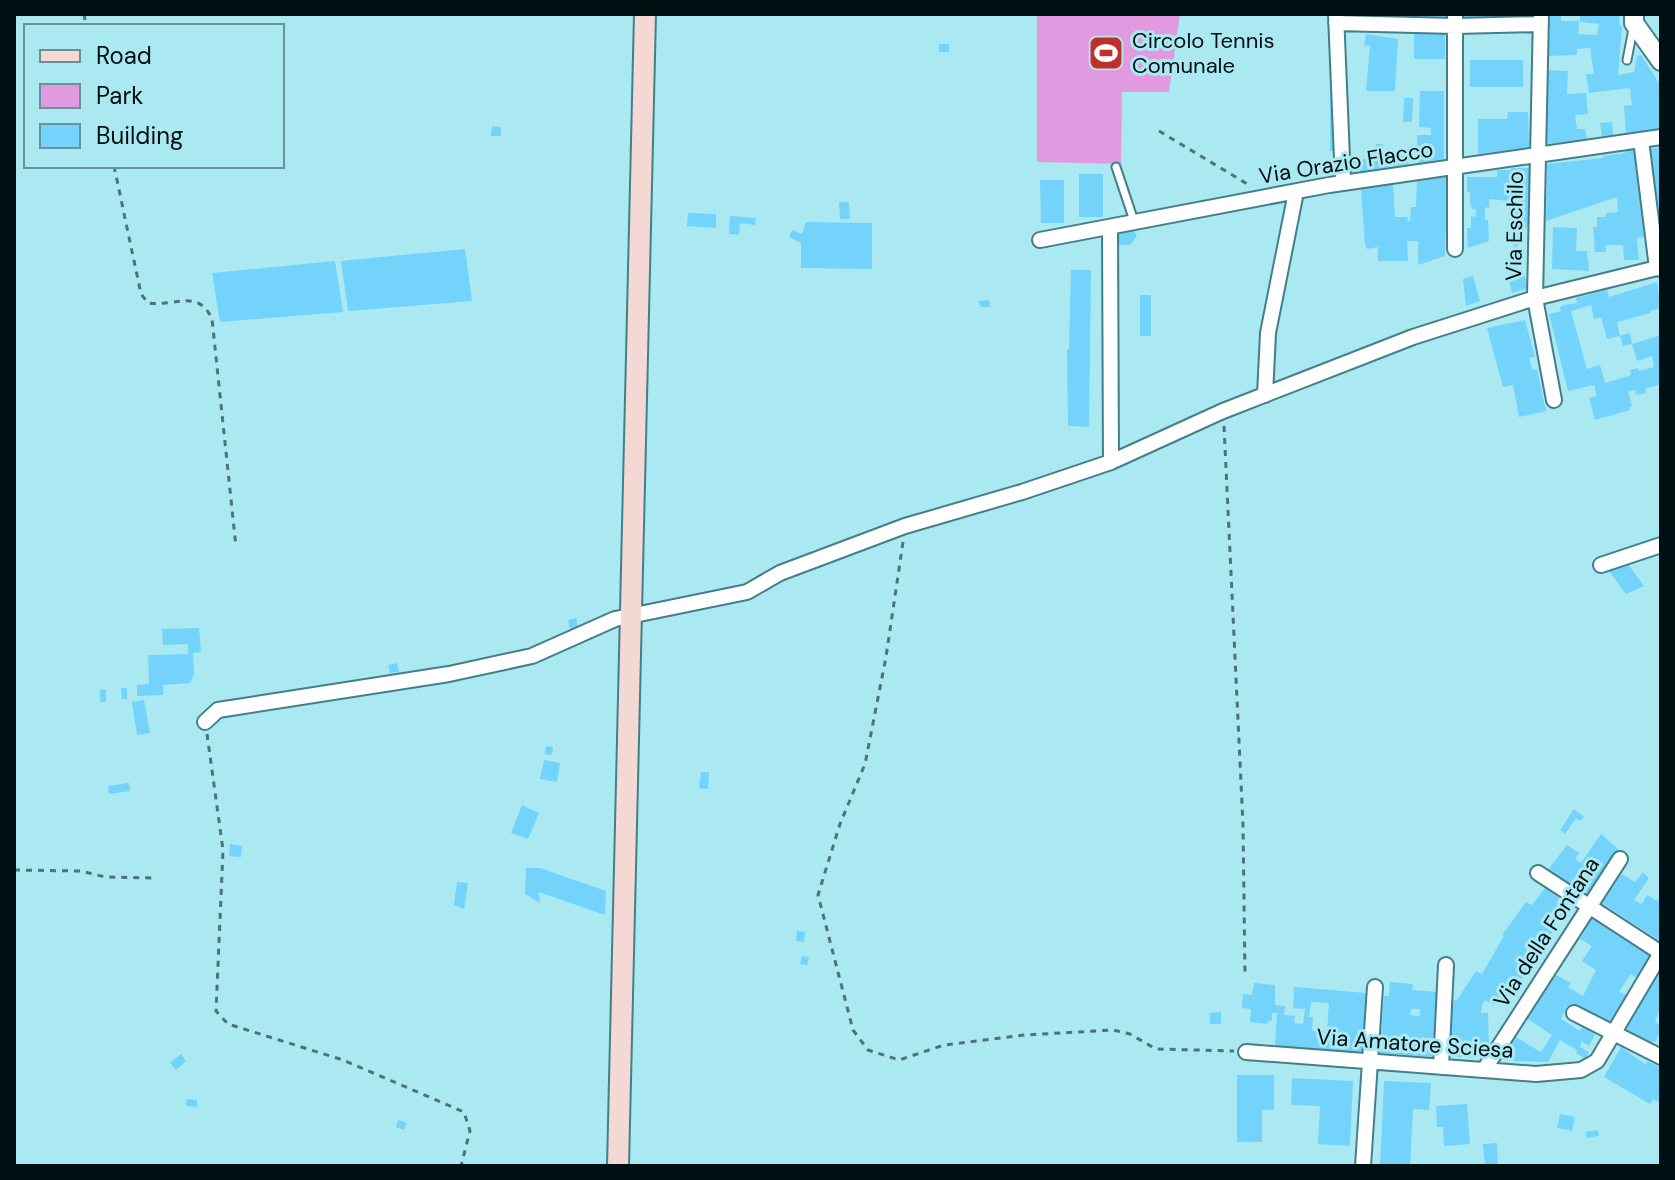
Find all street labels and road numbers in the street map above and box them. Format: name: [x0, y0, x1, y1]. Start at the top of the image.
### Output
street label: Via Orazio Flacco: [1257, 134, 1435, 191]
street label: Via Eschilo: [1499, 171, 1530, 281]
street label: Via della Fontana: [1487, 851, 1606, 1013]
street label: Via Amatore Sciesa: [1316, 1022, 1514, 1065]

